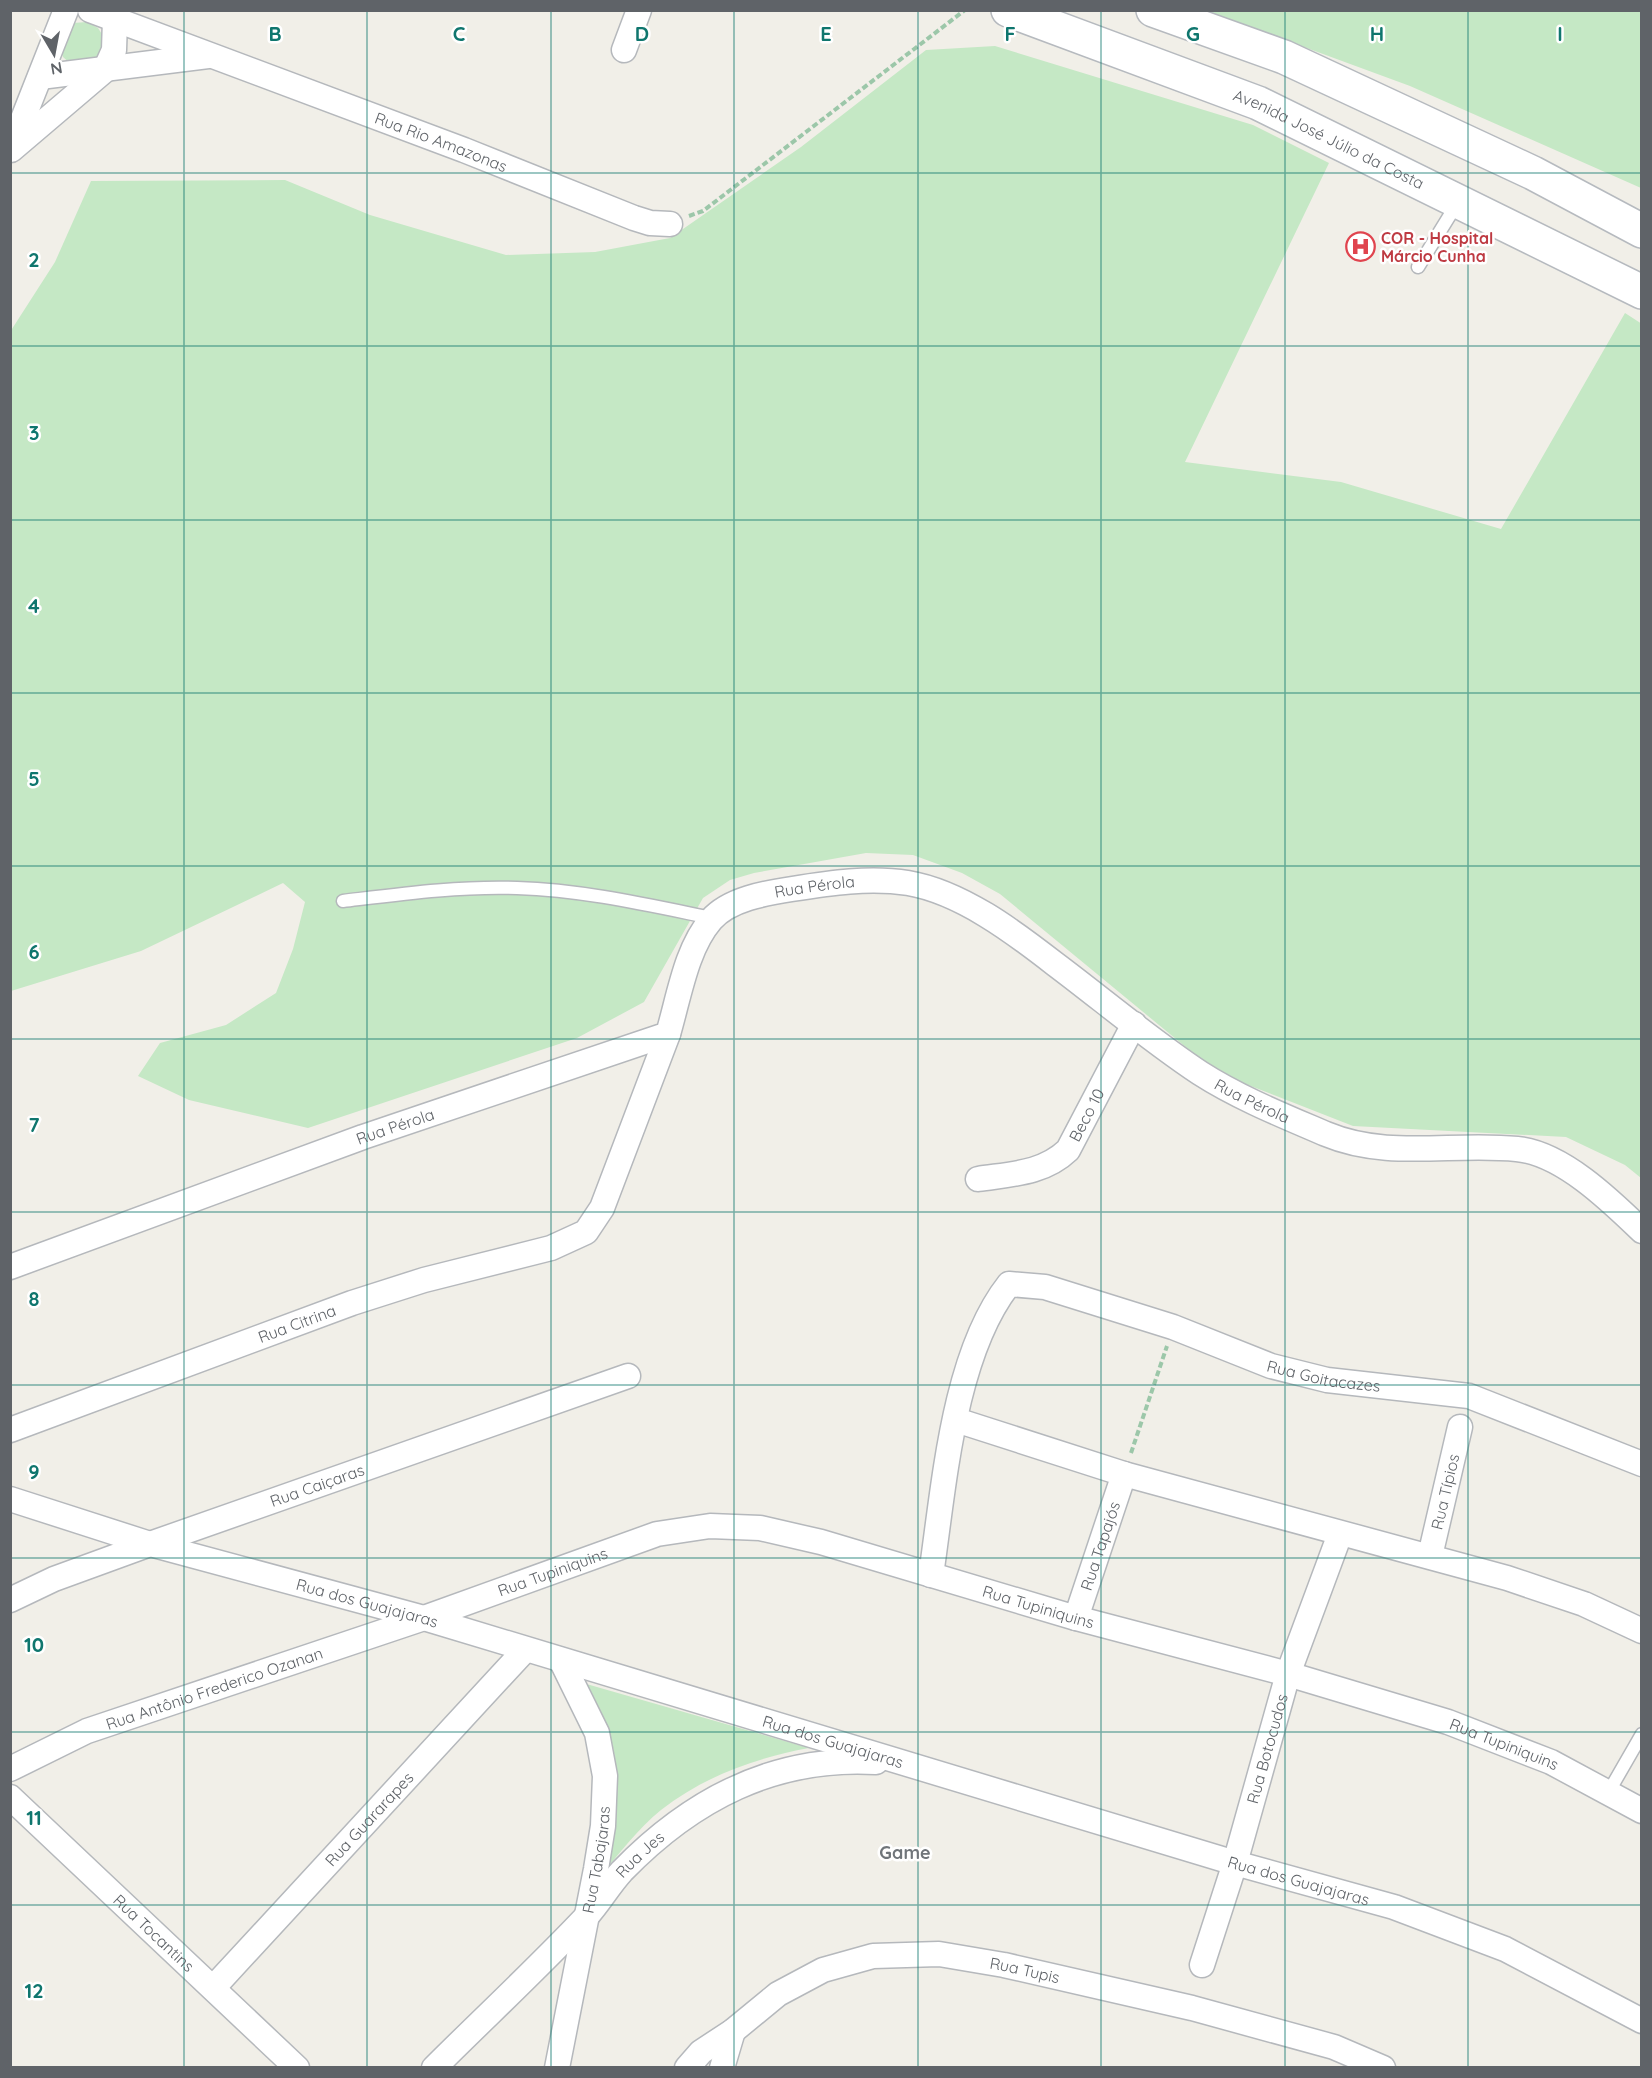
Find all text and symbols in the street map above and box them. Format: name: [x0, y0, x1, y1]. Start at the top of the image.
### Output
text: B: [268, 21, 282, 46]
text: C: [453, 21, 466, 46]
text: D: [635, 21, 649, 46]
text: E: [820, 21, 832, 46]
text: F: [1004, 21, 1016, 46]
text: G: [1186, 21, 1200, 46]
text: H: [1370, 21, 1384, 46]
text: I: [1557, 21, 1563, 46]
north arrow: [24, 24, 84, 84]
text: N: [49, 58, 64, 80]
street label: Avenida José Júlio da Costa: [1231, 85, 1428, 193]
street label: Rua Rio Amazonas: [372, 108, 510, 176]
place label: COR - Hospital Márcio Cunha: [1381, 228, 1493, 266]
hospital icon: COR - Hospital Márcio Cunha: [1344, 231, 1376, 263]
text: 2: [28, 247, 40, 272]
text: 3: [29, 420, 39, 445]
text: 4: [28, 593, 40, 618]
text: 5: [28, 766, 40, 791]
street label: Rua Pérola: [773, 871, 855, 902]
text: 6: [28, 939, 40, 964]
street label: Rua Pérola: [1211, 1074, 1293, 1127]
street label: Beco 10: [1064, 1085, 1109, 1145]
street label: Rua Pérola: [353, 1104, 437, 1149]
text: 7: [29, 1112, 40, 1137]
text: 8: [29, 1286, 40, 1311]
street label: Rua Citrina: [255, 1300, 339, 1347]
street label: Rua Goitacazes: [1265, 1355, 1381, 1396]
street label: Rua Típios: [1426, 1452, 1463, 1532]
text: 9: [28, 1459, 40, 1484]
street label: Rua Caiçaras: [267, 1460, 367, 1511]
street label: Rua Tapajós: [1076, 1499, 1124, 1593]
street label: Rua Tupiniquins: [495, 1543, 610, 1601]
street label: Rua dos Guajajaras: [294, 1574, 441, 1632]
street label: Rua Tupiniquins: [980, 1581, 1096, 1632]
text: 10: [24, 1632, 44, 1657]
street label: Rua Antônio Frederico Ozanan: [103, 1643, 325, 1734]
street label: Rua Botocudos: [1242, 1691, 1292, 1806]
street label: Rua dos Guajajaras: [760, 1711, 906, 1772]
street label: Rua Tupiniquins: [1447, 1714, 1562, 1774]
street label: Rua Guararapes: [321, 1768, 417, 1870]
text: 11: [26, 1805, 42, 1830]
street label: Rua Tabajaras: [578, 1806, 614, 1915]
street label: Rua Jes: [611, 1827, 668, 1882]
district label: Game: [879, 1841, 931, 1864]
street label: Rua dos Guajajaras: [1225, 1851, 1372, 1910]
street label: Rua Tocantins: [109, 1890, 199, 1976]
street label: Rua Tupis: [988, 1953, 1062, 1987]
text: 12: [24, 1978, 44, 2003]

